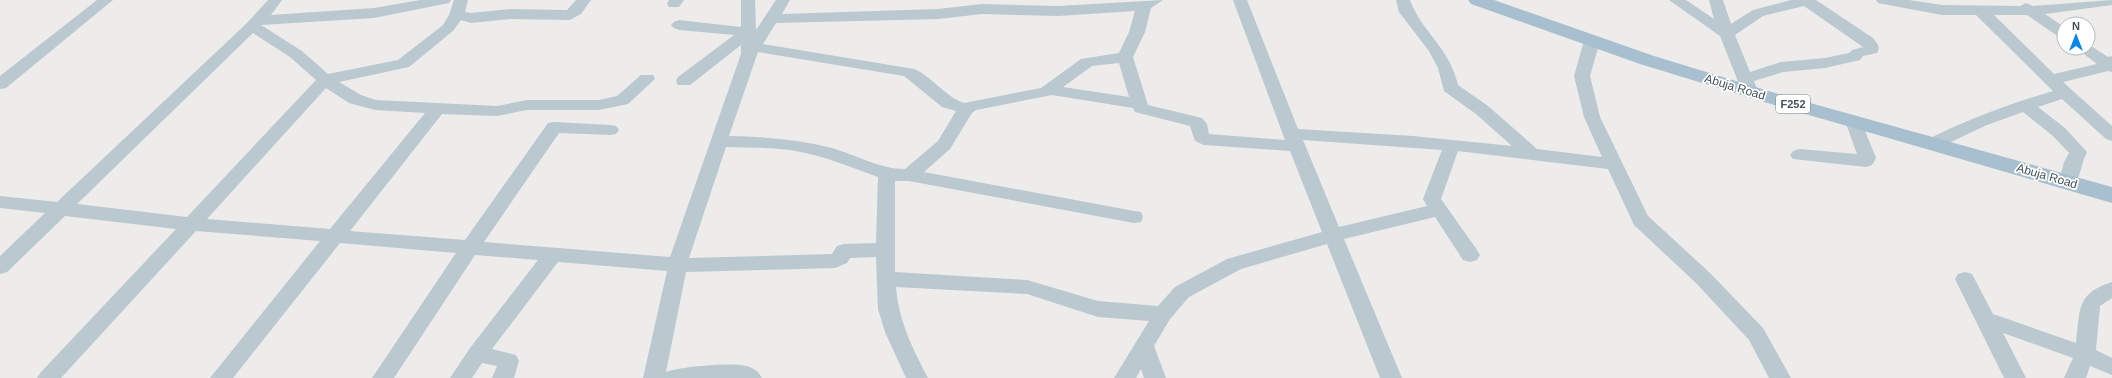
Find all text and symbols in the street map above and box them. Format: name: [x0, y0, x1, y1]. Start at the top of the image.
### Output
north arrow: [2056, 16, 2096, 56]
text: N: [2072, 20, 2080, 32]
street label: Abuja Road: [1703, 71, 1767, 103]
road number: F252: [1776, 95, 1810, 113]
street label: Abuja Road: [2015, 161, 2079, 191]

